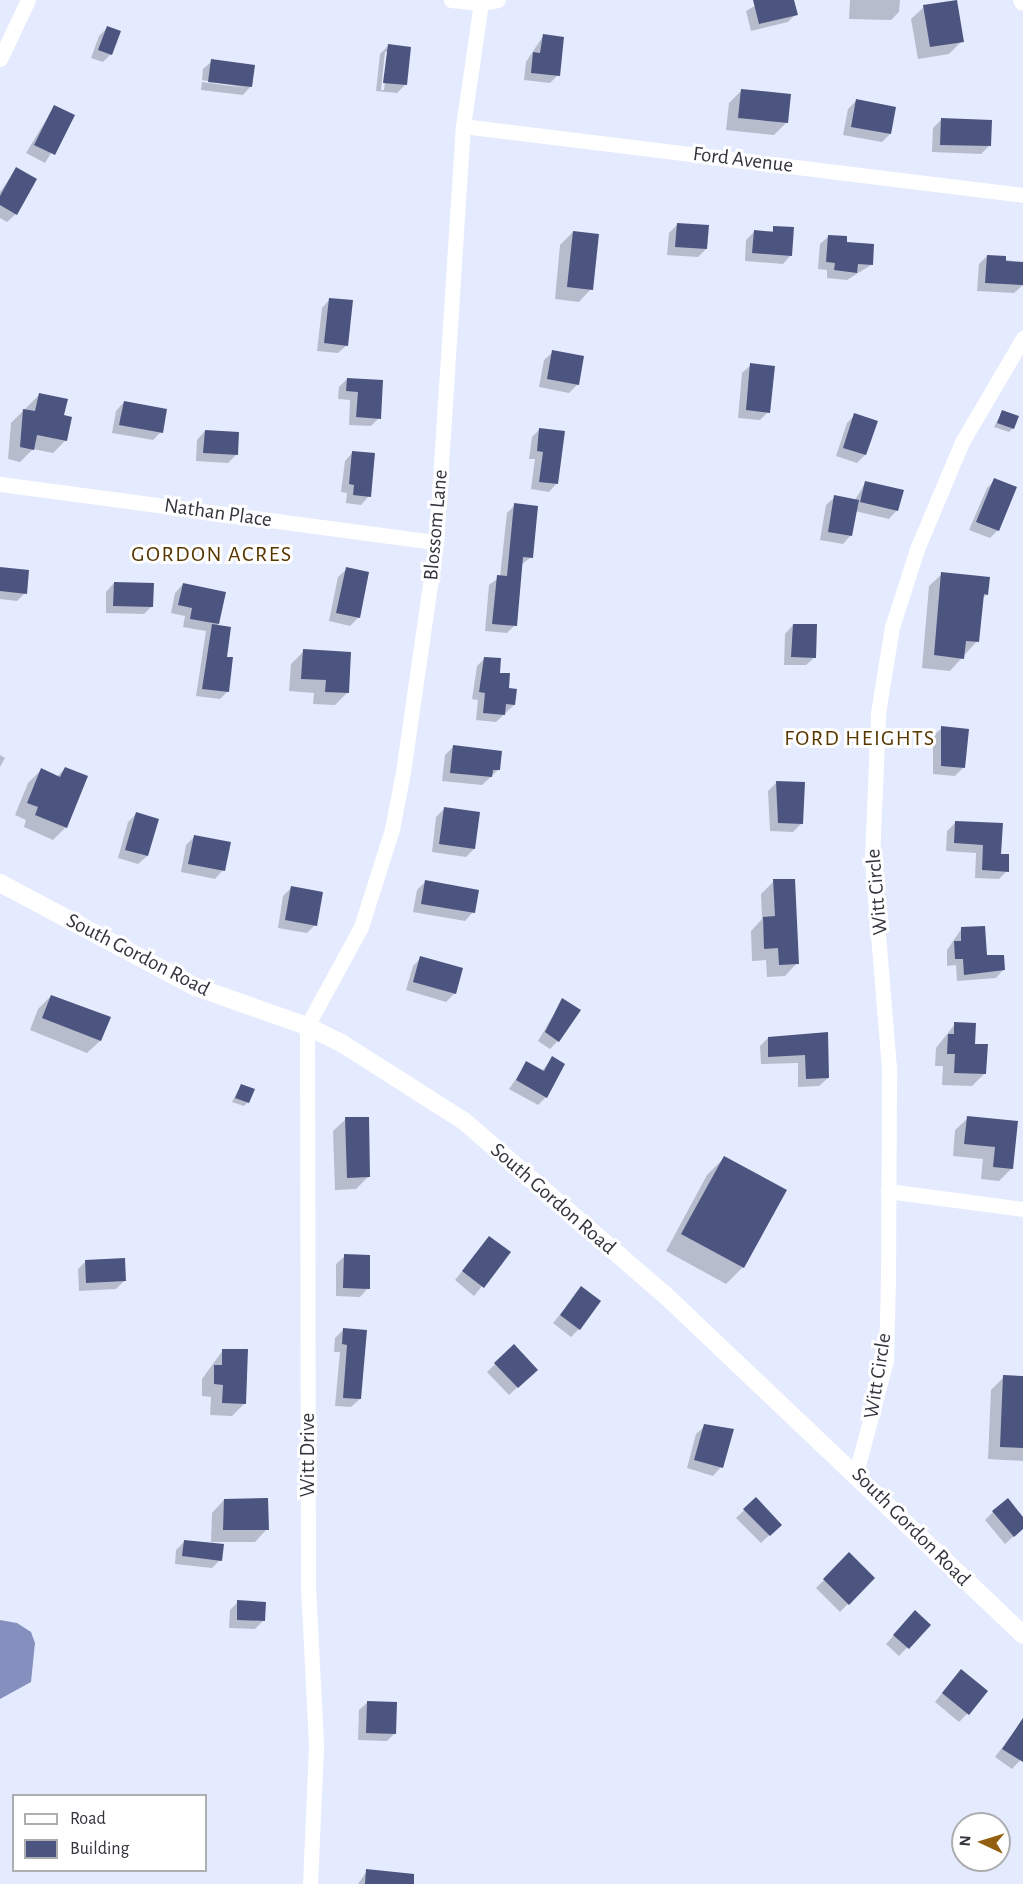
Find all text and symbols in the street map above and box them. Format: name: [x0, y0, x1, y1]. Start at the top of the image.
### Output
street label: Ford Avenue: [691, 141, 795, 179]
street label: Blossom Lane: [419, 468, 453, 582]
street label: Nathan Place: [162, 493, 274, 533]
district label: GORDON ACRES: [131, 542, 293, 568]
district label: FORD HEIGHTS: [784, 726, 936, 752]
street label: Witt Circle: [861, 848, 893, 936]
street label: South Gordon Road: [62, 908, 214, 1002]
street label: South Gordon Road: [485, 1138, 621, 1260]
street label: Witt Circle: [859, 1331, 897, 1421]
street label: Witt Drive: [295, 1413, 321, 1497]
street label: South Gordon Road: [846, 1462, 976, 1592]
legend: [12, 1794, 207, 1872]
text: Road: [70, 1810, 106, 1828]
north arrow: [951, 1812, 1011, 1872]
text: N: [957, 1835, 973, 1847]
text: Building: [70, 1840, 129, 1858]

